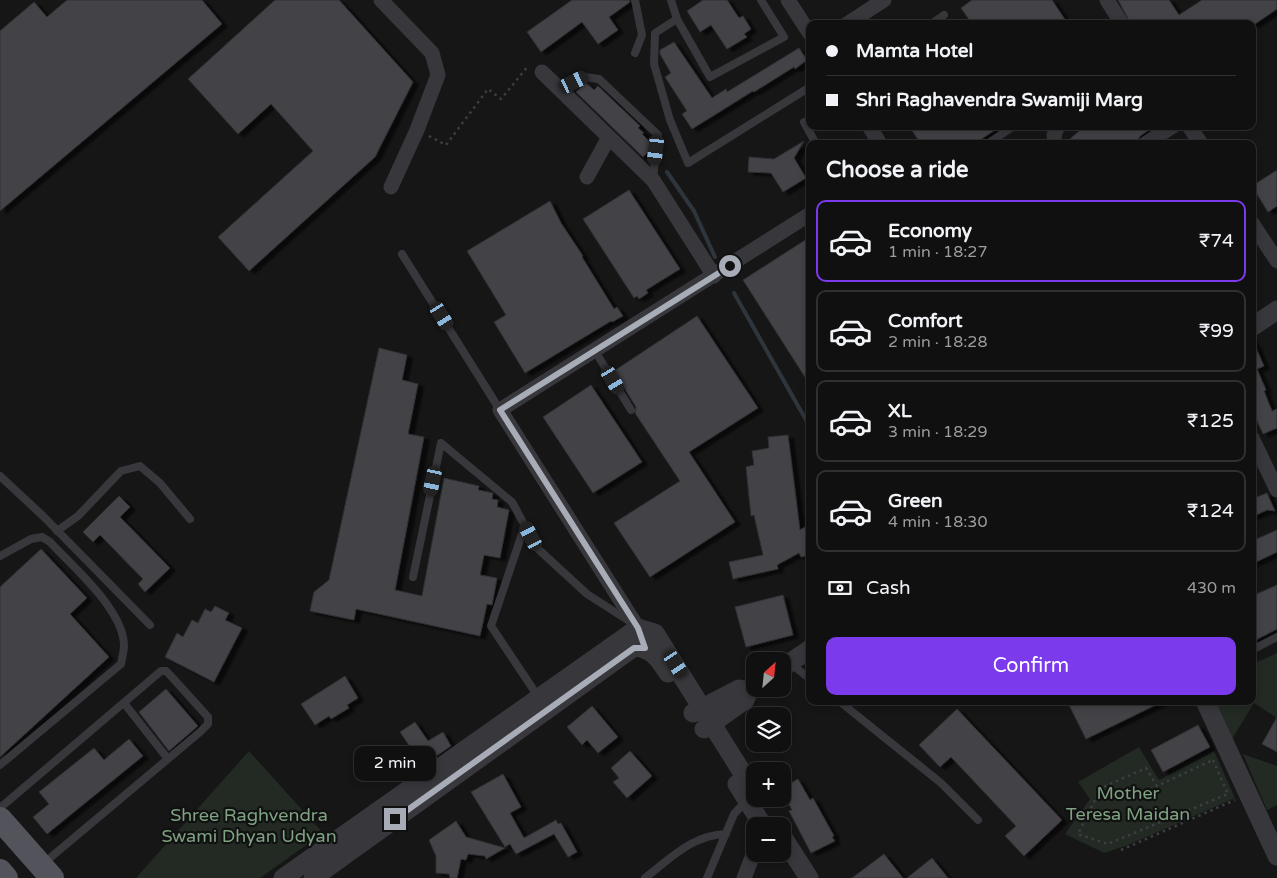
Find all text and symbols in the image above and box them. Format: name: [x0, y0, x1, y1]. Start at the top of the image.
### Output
text: Mamta Hotel: [856, 40, 973, 62]
car: [557, 69, 590, 95]
text: Shri Raghavendra Swamiji Marg: [856, 89, 1143, 111]
car: [646, 134, 665, 166]
text: Choose a ride: [826, 157, 969, 183]
icon: car: [828, 219, 873, 264]
text: Economy: [888, 220, 972, 242]
text: ₹74: [1199, 230, 1234, 252]
text: 1 min · 18:27: [888, 242, 987, 262]
route start: [719, 255, 741, 277]
car: [427, 299, 456, 333]
icon: car: [828, 309, 873, 354]
text: Comfort: [888, 310, 962, 332]
text: ₹99: [1199, 320, 1234, 342]
text: 2 min · 18:28: [888, 332, 987, 352]
car: [598, 363, 627, 397]
icon: car: [828, 399, 873, 444]
text: XL: [888, 400, 912, 422]
text: ₹125: [1187, 410, 1234, 432]
text: 3 min · 18:29: [888, 422, 987, 442]
car: [422, 465, 443, 497]
icon: car: [828, 489, 873, 534]
text: Green: [888, 490, 942, 512]
text: ₹124: [1187, 500, 1234, 522]
text: 4 min · 18:30: [888, 512, 987, 532]
car: [517, 519, 544, 553]
icon: cash: [826, 574, 854, 602]
text: Cash: [866, 577, 911, 599]
text: 430 m: [1187, 578, 1236, 598]
button: Confirm: [826, 637, 1236, 695]
car: [661, 647, 690, 681]
north arrow: [746, 652, 791, 698]
map controls: [746, 652, 791, 862]
button: layers: [746, 707, 791, 752]
callout: 2 min: [354, 746, 436, 782]
text: 2 min: [374, 753, 416, 773]
button: +: [746, 762, 791, 807]
park label: Mother Teresa Maidan: [1066, 782, 1190, 825]
park label: Shree Raghvendra Swami Dhyan Udyan: [161, 804, 337, 847]
route end: [384, 808, 406, 830]
button: −: [746, 817, 791, 862]

